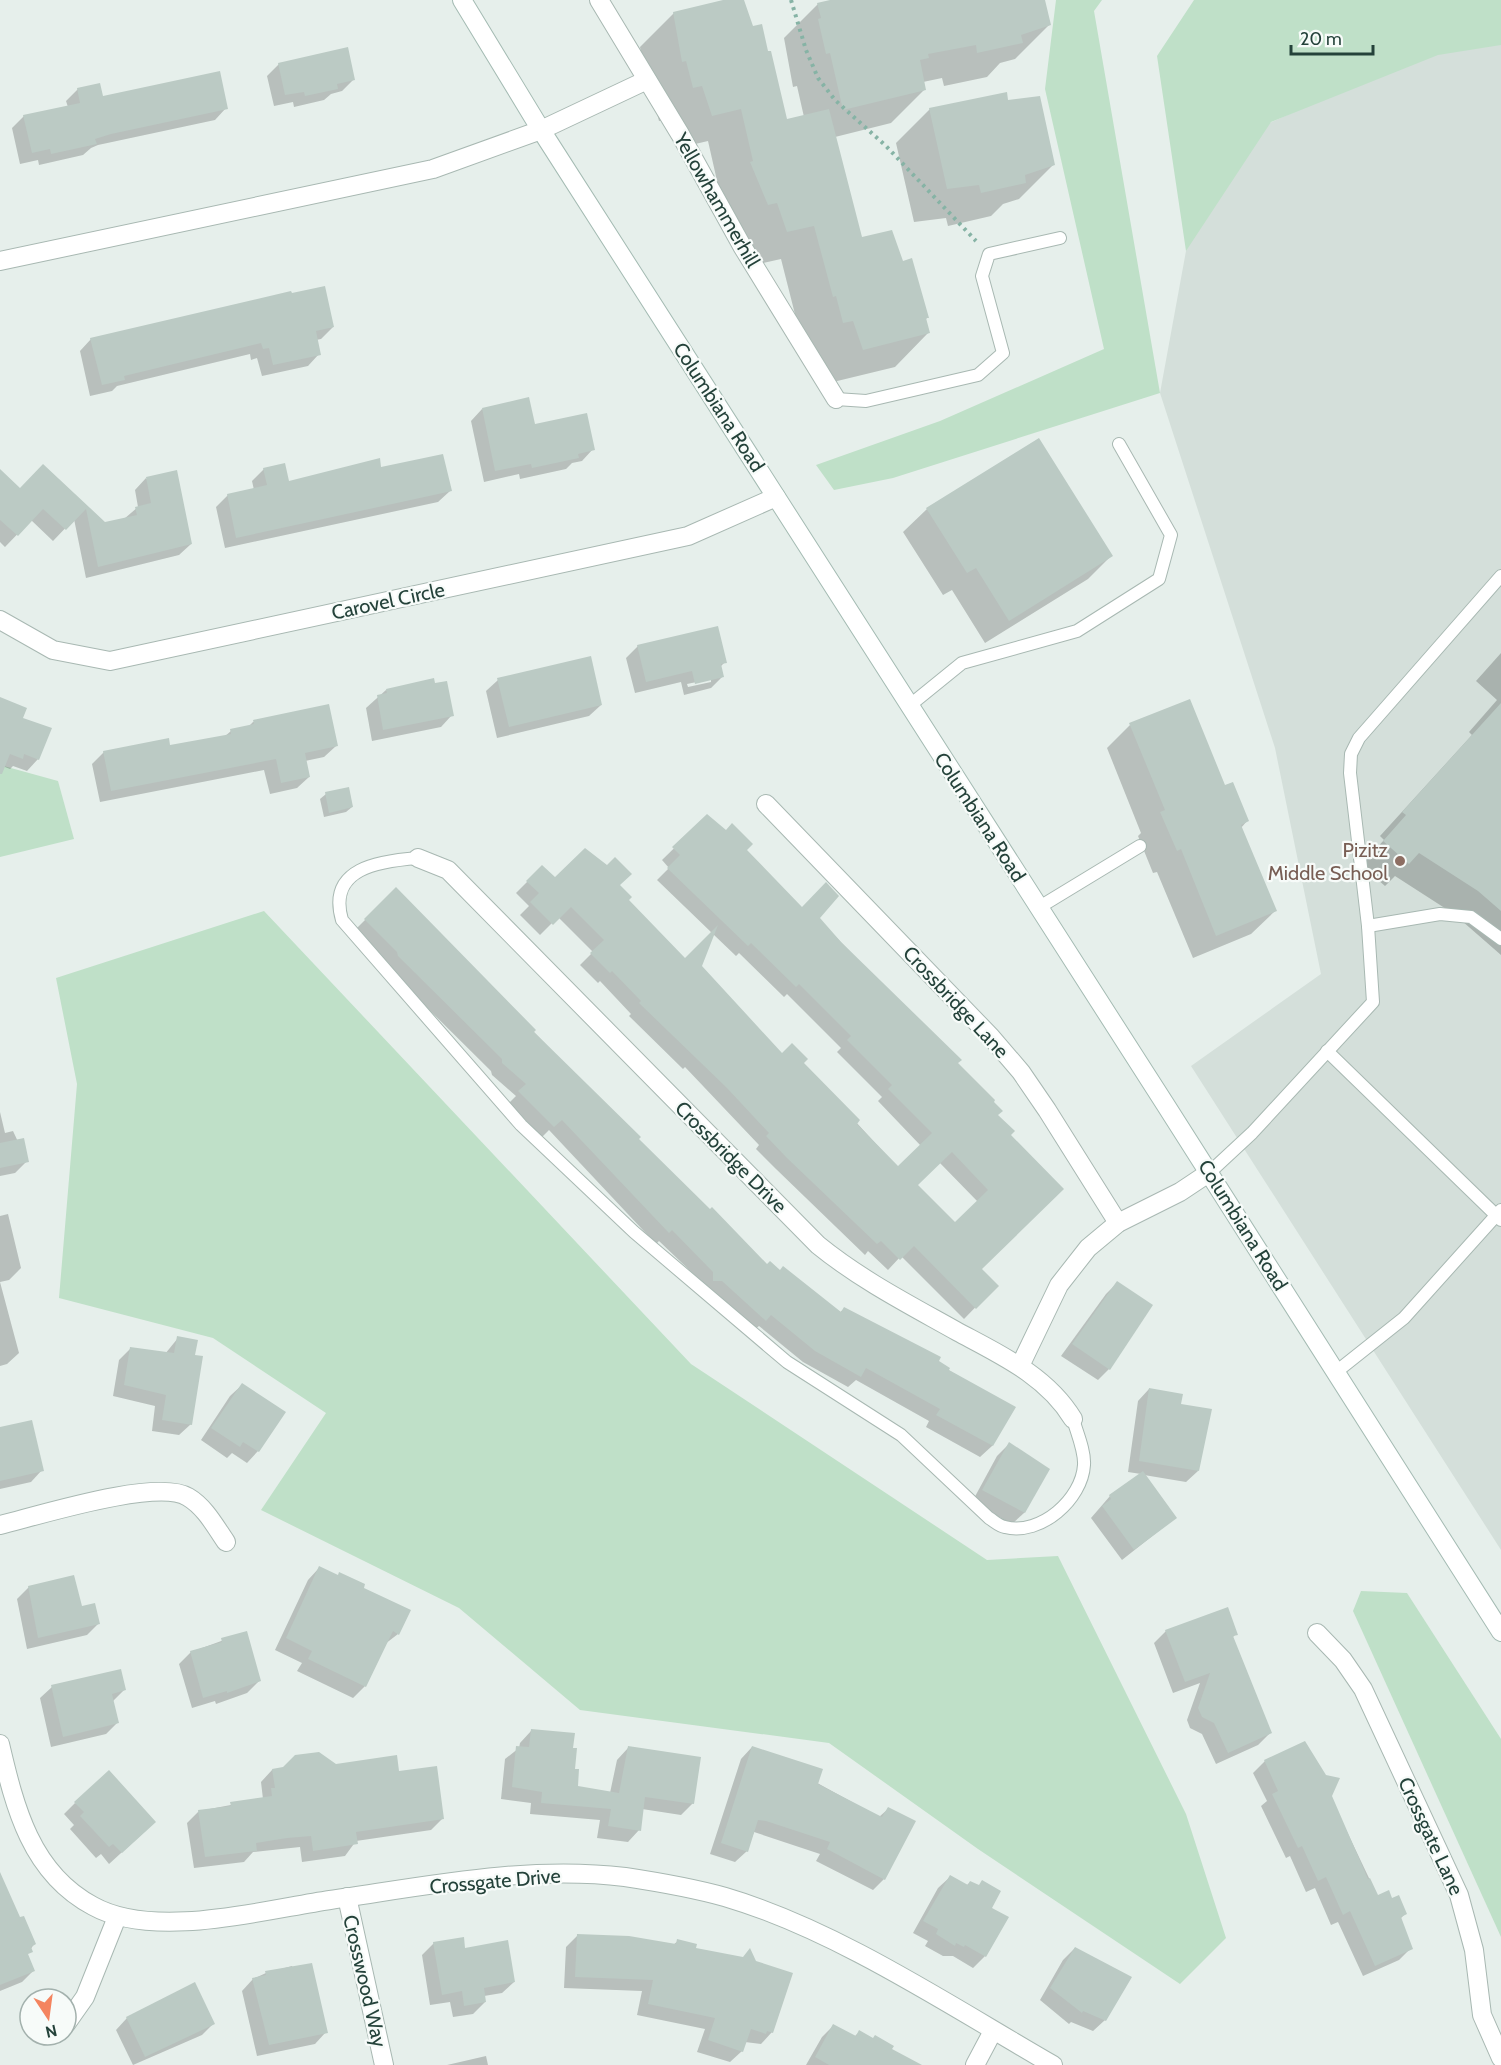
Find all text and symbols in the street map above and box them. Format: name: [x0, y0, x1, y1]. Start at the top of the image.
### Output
scale bar: [1291, 18, 1374, 56]
text: 20 m: [1300, 28, 1342, 50]
street label: Yellowhammerhill: [668, 128, 765, 272]
street label: Columbiana Road: [668, 338, 770, 476]
street label: Carovel Circle: [329, 577, 447, 625]
street label: Columbiana Road: [929, 748, 1031, 886]
place label: Pizitz Middle School: [1268, 838, 1388, 885]
marker: Pizitz Middle School: [1393, 854, 1407, 868]
street label: Crossbridge Lane: [898, 941, 1014, 1063]
street label: Crossbridge Drive: [670, 1096, 792, 1218]
street label: Columbiana Road: [1193, 1155, 1293, 1295]
street label: Crossgate Lane: [1393, 1773, 1469, 1899]
street label: Crossgate Drive: [428, 1863, 562, 1899]
street label: Crosswood Way: [338, 1912, 392, 2050]
north arrow: [18, 1987, 78, 2047]
text: N: [44, 2021, 59, 2042]

